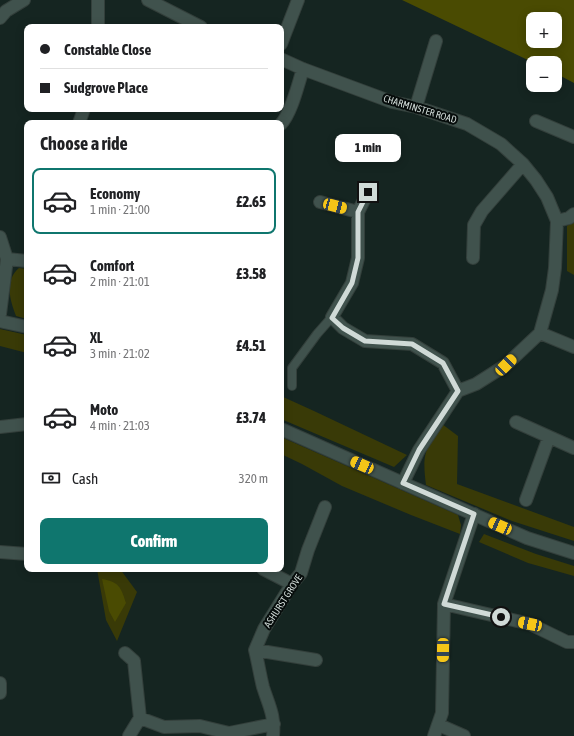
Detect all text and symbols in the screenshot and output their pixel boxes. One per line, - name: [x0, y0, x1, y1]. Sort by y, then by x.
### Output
- map controls: [526, 12, 562, 92]
- button: +: [526, 12, 562, 48]
- text: Constable Close: [64, 41, 151, 58]
- button: −: [526, 56, 562, 92]
- text: Sudgrove Place: [64, 79, 148, 96]
- street label: CHARMINSTER ROAD: [382, 93, 458, 125]
- text: Choose a ride: [40, 133, 128, 154]
- callout: 1 min: [335, 134, 401, 162]
- text: 1 min: [355, 140, 381, 155]
- icon: car: [42, 183, 78, 219]
- route end: [359, 183, 377, 201]
- text: Economy: [90, 185, 140, 202]
- text: £2.65: [236, 193, 266, 210]
- car: [322, 197, 348, 215]
- text: 1 min · 21:00: [90, 202, 150, 217]
- icon: car: [42, 255, 78, 291]
- text: Comfort: [90, 257, 134, 274]
- text: £3.58: [236, 265, 266, 282]
- text: 2 min · 21:01: [90, 274, 150, 289]
- icon: car: [42, 327, 78, 363]
- text: XL: [90, 329, 103, 346]
- text: £4.51: [236, 337, 266, 354]
- text: 3 min · 21:02: [90, 346, 150, 361]
- car: [493, 352, 519, 378]
- icon: car: [42, 399, 78, 435]
- text: Moto: [90, 401, 118, 418]
- text: £3.74: [236, 409, 266, 426]
- text: 4 min · 21:03: [90, 418, 150, 433]
- car: [349, 455, 375, 475]
- icon: cash: [40, 467, 62, 489]
- text: Cash: [72, 470, 98, 487]
- text: 320 m: [239, 471, 268, 486]
- car: [487, 516, 513, 536]
- button: Confirm: [40, 518, 268, 564]
- street label: ASHURST GROVE: [262, 572, 305, 630]
- route start: [492, 608, 510, 626]
- car: [517, 616, 543, 632]
- car: [437, 638, 449, 662]

